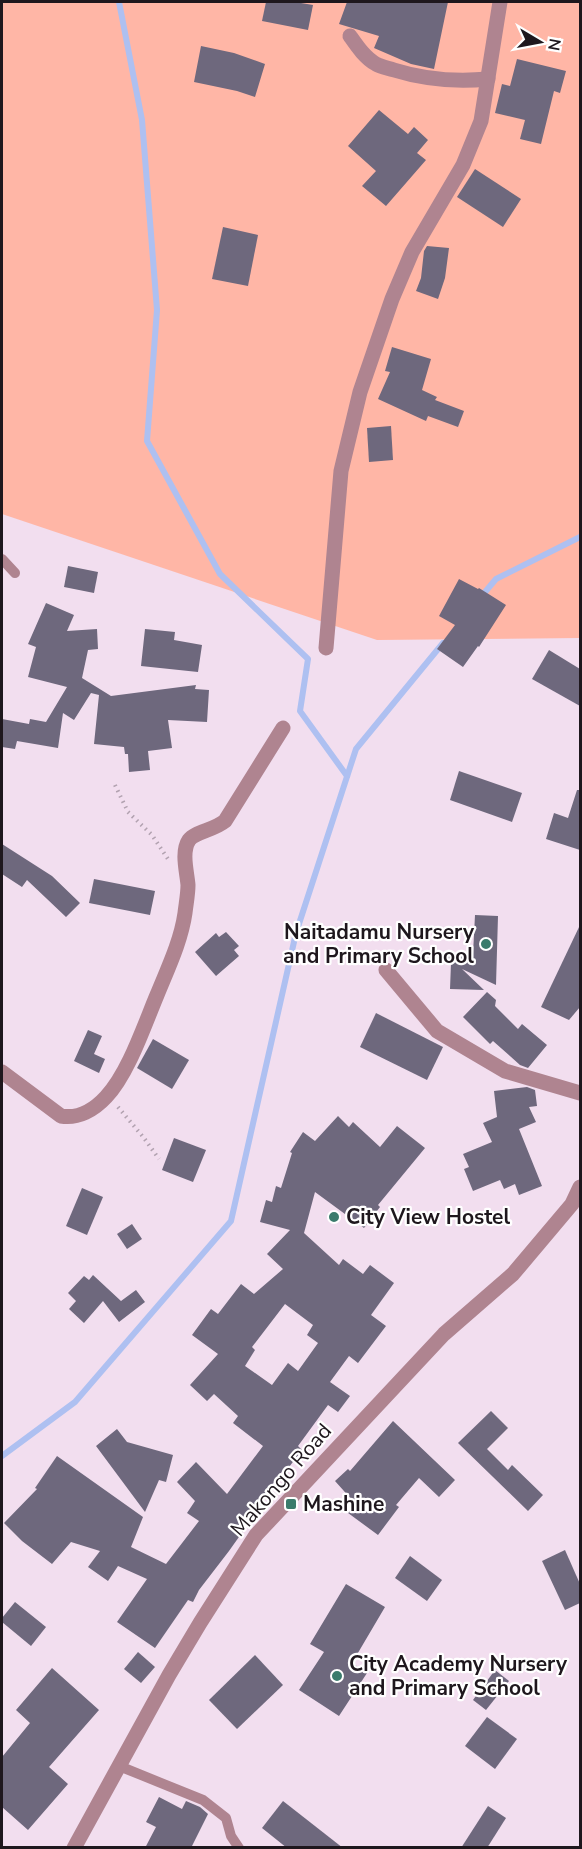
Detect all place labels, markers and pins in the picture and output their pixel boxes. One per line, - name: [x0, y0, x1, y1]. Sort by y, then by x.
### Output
- place label: Naitadamu Nursery and Primary School: [283, 918, 475, 970]
- marker: Naitadamu Nursery and Primary School: [479, 937, 493, 951]
- place label: City View Hostel: [346, 1203, 510, 1231]
- marker: City View Hostel: [327, 1210, 341, 1224]
- place label: Mashine: [303, 1490, 384, 1518]
- marker: Mashine: [284, 1497, 298, 1511]
- place label: City Academy Nursery and Primary School: [349, 1650, 568, 1702]
- marker: City Academy Nursery and Primary School: [330, 1669, 344, 1683]

